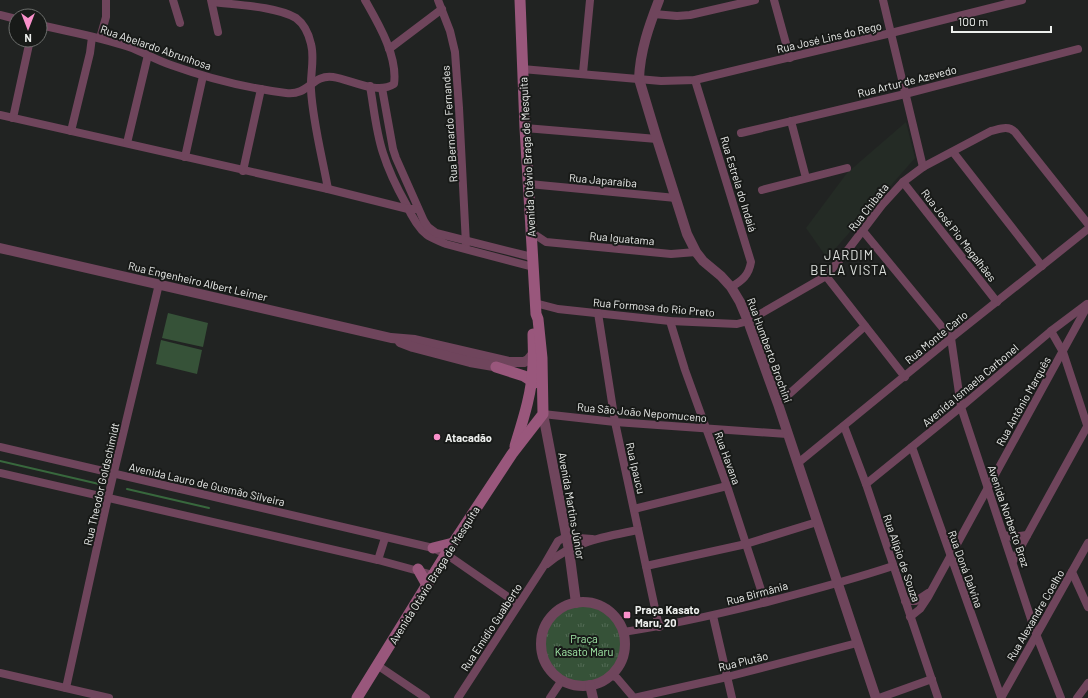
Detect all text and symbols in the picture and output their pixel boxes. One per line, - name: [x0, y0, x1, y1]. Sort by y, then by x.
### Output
- north arrow: [8, 8, 48, 48]
- scale bar: [952, 8, 1051, 34]
- text: 100 m: [958, 14, 988, 28]
- street label: Rua José Lins do Rego: [775, 19, 883, 55]
- street label: Rua Abelardo Abrunhosa: [99, 22, 213, 72]
- text: N: [24, 32, 32, 45]
- street label: Rua Artur de Azevedo: [856, 62, 958, 100]
- street label: Rua Bernardo Fernandes: [438, 65, 460, 183]
- street label: Avenida Otávio Braga de Mesquita: [516, 77, 538, 237]
- street label: Rua Estrela do Indaiá: [718, 135, 760, 233]
- street label: Rua Japaraiba: [568, 171, 638, 189]
- street label: Rua Chibata: [845, 181, 891, 233]
- street label: Rua José Pio Magalhães: [919, 186, 999, 284]
- street label: Rua Iguatama: [589, 229, 655, 247]
- district label: JARDIM BELA VISTA: [810, 247, 888, 278]
- street label: Rua Engenheiro Albert Leimer: [127, 259, 269, 303]
- street label: Rua Formosa do Rio Preto: [592, 295, 716, 319]
- street label: Rua Humberto Brochini: [745, 296, 795, 404]
- street label: Rua Monte Carlo: [902, 308, 970, 366]
- street label: Avenida Ismaela Carbonel: [919, 341, 1021, 429]
- street label: Rua Antônio Marquês: [993, 354, 1053, 448]
- street label: Rua São João Nepomuceno: [577, 400, 707, 424]
- street label: Rua Theodor Goldschimidt: [81, 421, 121, 547]
- street label: Rua Havana: [712, 430, 744, 486]
- place label: Atacadão: [445, 431, 492, 444]
- marker: Atacadão: [432, 432, 442, 442]
- street label: Rua Ipaucu: [624, 441, 648, 495]
- street label: Avenida Martins Júnior: [556, 451, 588, 561]
- street label: Avenida Lauro de Gusmão Silveira: [128, 460, 286, 508]
- street label: Avenida Norberto Braz: [985, 463, 1033, 569]
- street label: Avenida Otávio Braga de Mesquita: [386, 504, 482, 646]
- street label: Rua Alípio de Souza: [881, 512, 923, 604]
- street label: Rua Doná Dalvina: [946, 529, 986, 609]
- street label: Rua Alexandre Coelho: [1004, 567, 1066, 663]
- street label: Rua Birmânia: [725, 579, 789, 607]
- street label: Rua Emídio Gualberto: [458, 581, 524, 673]
- place label: Praça Kasato Maru, 20: [635, 603, 700, 629]
- marker: Praça Kasato Maru, 20: [622, 610, 632, 620]
- park label: Praça Kasato Maru: [555, 632, 613, 658]
- street label: Rua Plutão: [717, 649, 769, 673]

